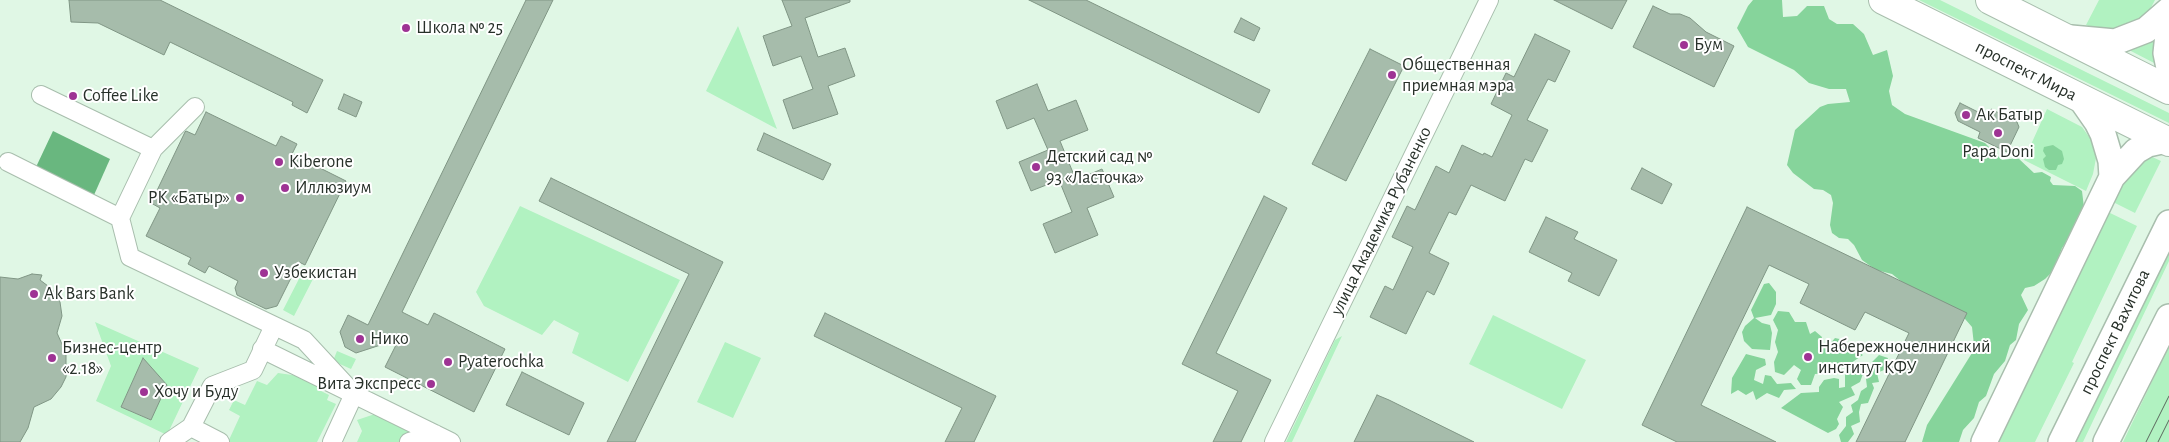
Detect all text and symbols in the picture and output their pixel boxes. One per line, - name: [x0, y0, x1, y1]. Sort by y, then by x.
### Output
- place label: Школа № 25: [416, 17, 503, 39]
- marker: Школа № 25: [400, 22, 412, 34]
- place label: Бум: [1694, 34, 1723, 56]
- street label: проспект Мира: [1972, 36, 2080, 106]
- marker: Бум: [1678, 39, 1690, 51]
- place label: Общественная приемная мэра: [1402, 54, 1514, 96]
- marker: Общественная приемная мэра: [1386, 69, 1398, 81]
- place label: Coffee Like: [83, 85, 159, 107]
- marker: Coffee Like: [67, 90, 79, 102]
- place label: Ак Батыр: [1976, 104, 2043, 126]
- marker: Ак Батыр: [1960, 109, 1972, 121]
- street label: улица Академика Рубаненко: [1326, 123, 1436, 319]
- marker: Papa Doni: [1992, 127, 2004, 139]
- place label: Papa Doni: [1962, 141, 2034, 163]
- place label: Детский сад № 93 «Ласточка»: [1046, 146, 1153, 188]
- place label: Kiberone: [289, 151, 353, 173]
- marker: Kiberone: [273, 156, 285, 168]
- marker: Детский сад № 93 «Ласточка»: [1030, 161, 1042, 173]
- place label: Иллюзиум: [295, 177, 372, 199]
- marker: Иллюзиум: [279, 182, 291, 194]
- place label: РК «Батыр»: [148, 187, 230, 209]
- marker: РК «Батыр»: [234, 192, 246, 204]
- place label: Узбекистан: [274, 262, 357, 284]
- street label: проспект Вахитова: [2075, 266, 2155, 398]
- marker: Узбекистан: [258, 267, 270, 279]
- place label: Ak Bars Bank: [44, 283, 134, 305]
- marker: Ak Bars Bank: [28, 288, 40, 300]
- place label: Нико: [370, 328, 409, 350]
- marker: Нико: [354, 333, 366, 345]
- place label: Набережночелнинский институт КФУ: [1818, 336, 1991, 378]
- place label: Бизнес-центр «2.18»: [62, 337, 162, 379]
- place label: Pyaterochka: [458, 351, 544, 373]
- marker: Набережночелнинский институт КФУ: [1802, 351, 1814, 363]
- marker: Бизнес-центр «2.18»: [46, 352, 58, 364]
- marker: Pyaterochka: [442, 356, 454, 368]
- place label: Вита Экспресс: [317, 373, 421, 395]
- marker: Вита Экспресс: [425, 378, 437, 390]
- place label: Хочу и Буду: [154, 381, 238, 403]
- marker: Хочу и Буду: [138, 386, 150, 398]

